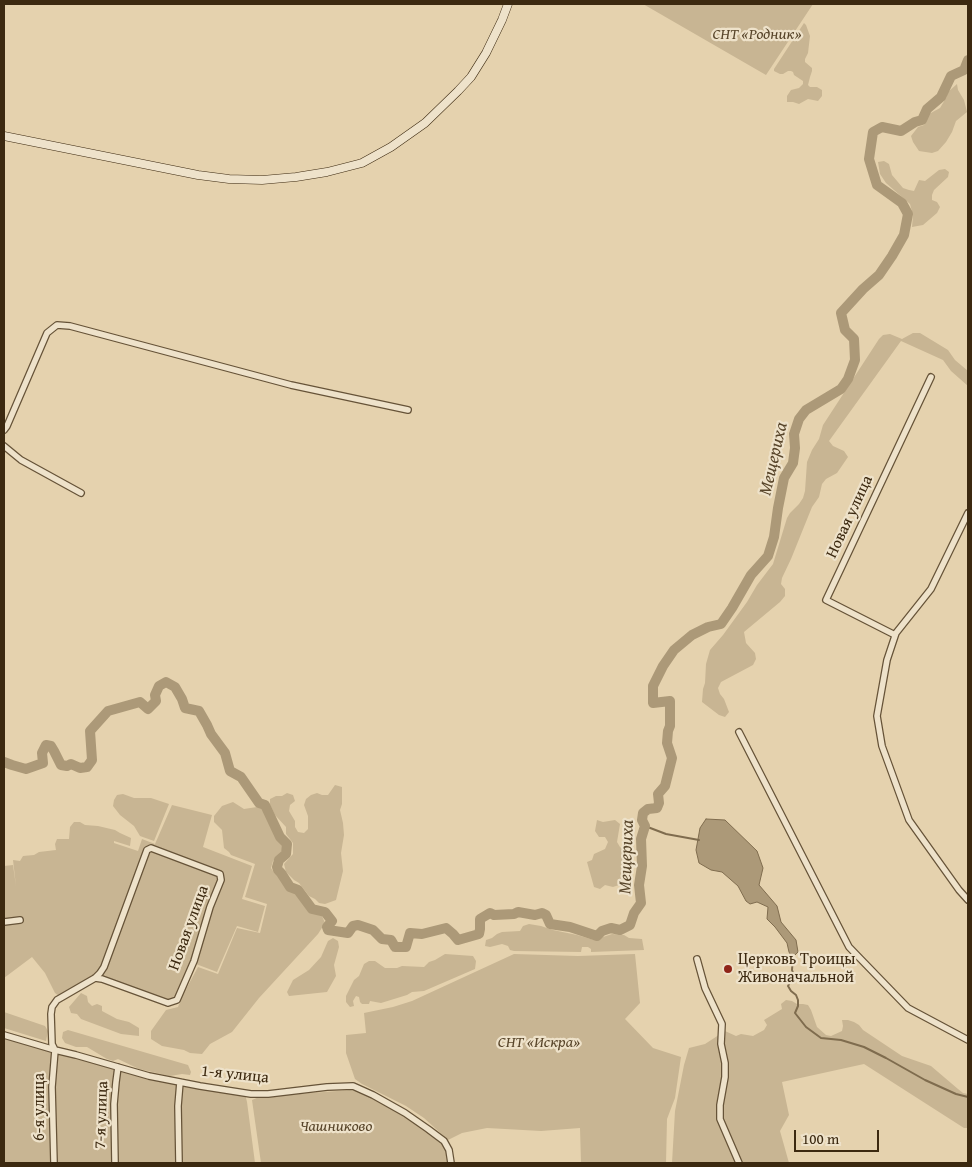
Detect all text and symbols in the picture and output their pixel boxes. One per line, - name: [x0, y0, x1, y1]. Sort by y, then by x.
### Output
- park label: СНТ «Родник»: [712, 25, 802, 45]
- water label: Мещериха: [755, 420, 793, 498]
- street label: Новая улица: [822, 473, 878, 561]
- water label: Мещериха: [615, 819, 639, 895]
- street label: Новая улица: [165, 883, 213, 973]
- place label: Церковь Троицы Живоначальной: [738, 950, 855, 988]
- marker: Церковь Троицы Живоначальной: [722, 963, 734, 975]
- park label: СНТ «Искра»: [498, 1033, 580, 1053]
- street label: 1-я улица: [200, 1062, 270, 1088]
- street label: 6-я улица: [30, 1073, 50, 1141]
- street label: 7-я улица: [91, 1081, 113, 1149]
- park label: Чашниково: [300, 1117, 372, 1137]
- scale bar: [797, 1120, 882, 1152]
- text: 100 m: [802, 1128, 839, 1149]

